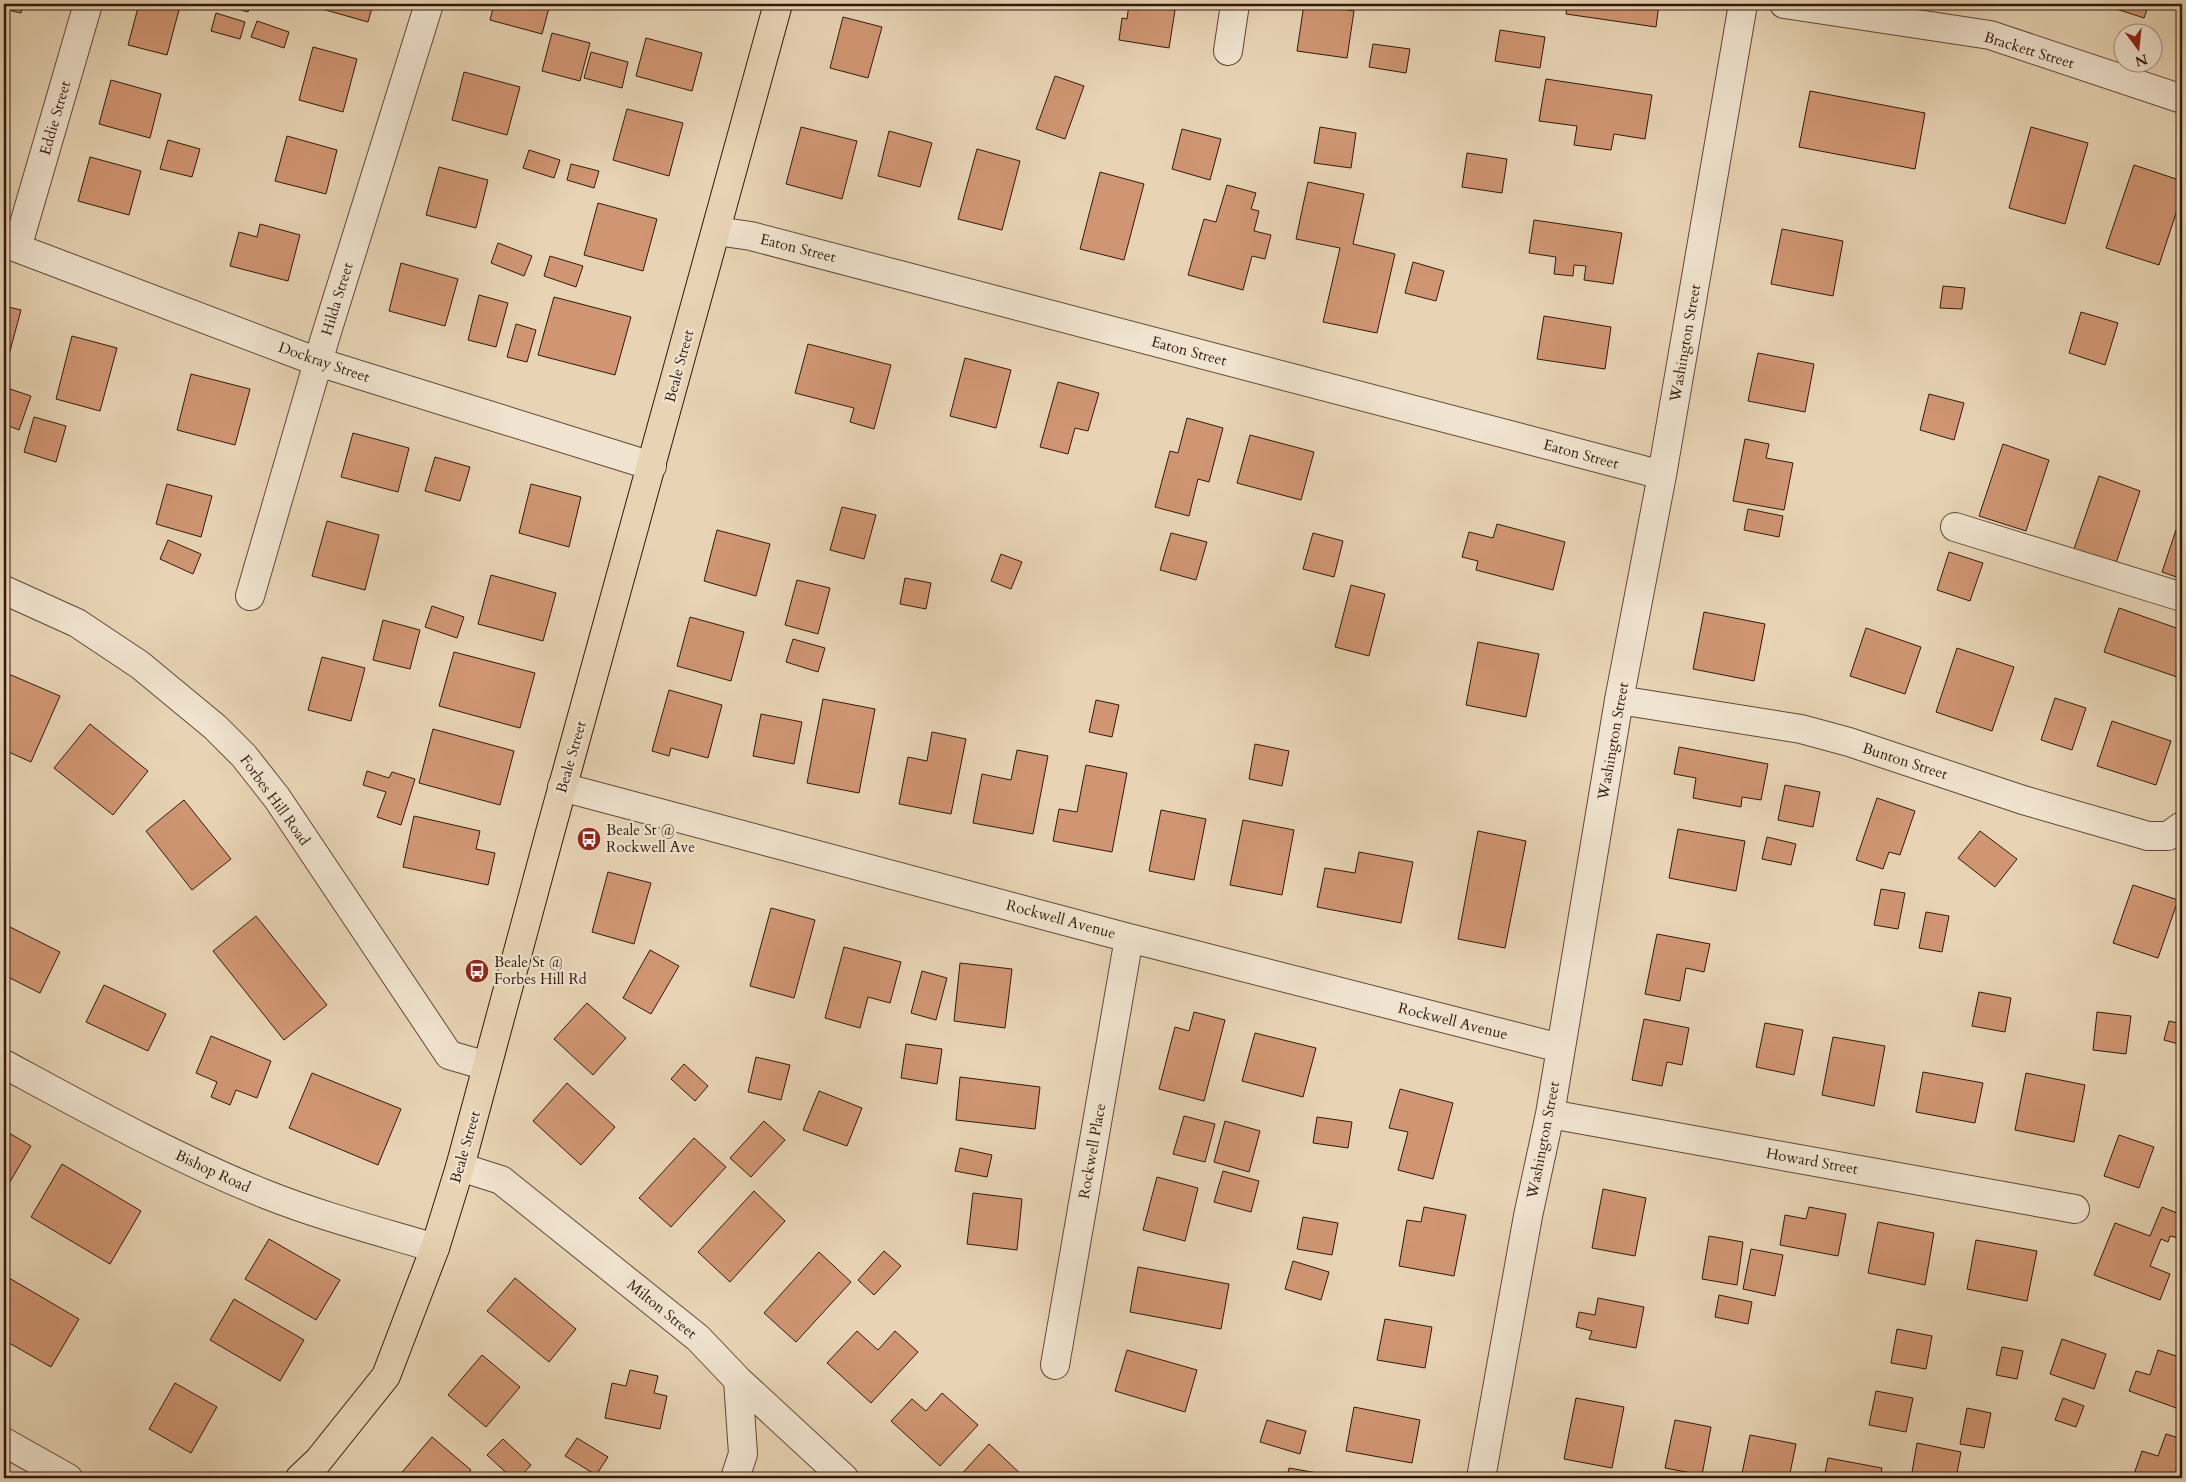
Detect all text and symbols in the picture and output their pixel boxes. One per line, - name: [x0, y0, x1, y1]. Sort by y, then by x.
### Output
- north arrow: [2114, 22, 2164, 72]
- street label: Brackett Street: [1981, 27, 2077, 73]
- text: N: [2133, 49, 2150, 71]
- street label: Eddie Street: [35, 78, 75, 157]
- street label: Eaton Street: [758, 229, 838, 267]
- street label: Hilda Street: [316, 260, 358, 338]
- street label: Washington Street: [1665, 282, 1705, 404]
- street label: Beale Street: [660, 327, 698, 404]
- street label: Eaton Street: [1149, 331, 1229, 371]
- street label: Dockray Street: [276, 337, 372, 387]
- street label: Eaton Street: [1541, 434, 1621, 474]
- street label: Washington Street: [1593, 680, 1633, 802]
- street label: Beale Street: [551, 718, 591, 795]
- street label: Bunton Street: [1860, 738, 1950, 784]
- street label: Forbes Hill Road: [235, 751, 315, 849]
- place label: Beale St @ Rockwell Ave: [606, 820, 695, 857]
- bus stop icon: Beale St @ Rockwell Ave: [576, 826, 602, 852]
- street label: Rockwell Avenue: [1004, 895, 1118, 943]
- place label: Beale St @ Forbes Hill Rd: [494, 952, 587, 989]
- bus stop icon: Beale St @ Forbes Hill Rd: [464, 958, 490, 984]
- street label: Rockwell Avenue: [1396, 998, 1510, 1044]
- street label: Washington Street: [1522, 1079, 1564, 1201]
- street label: Rockwell Place: [1074, 1101, 1110, 1200]
- street label: Beale Street: [445, 1108, 485, 1185]
- street label: Howard Street: [1765, 1143, 1860, 1179]
- street label: Bishop Road: [172, 1145, 254, 1197]
- street label: Milton Street: [623, 1275, 701, 1343]

